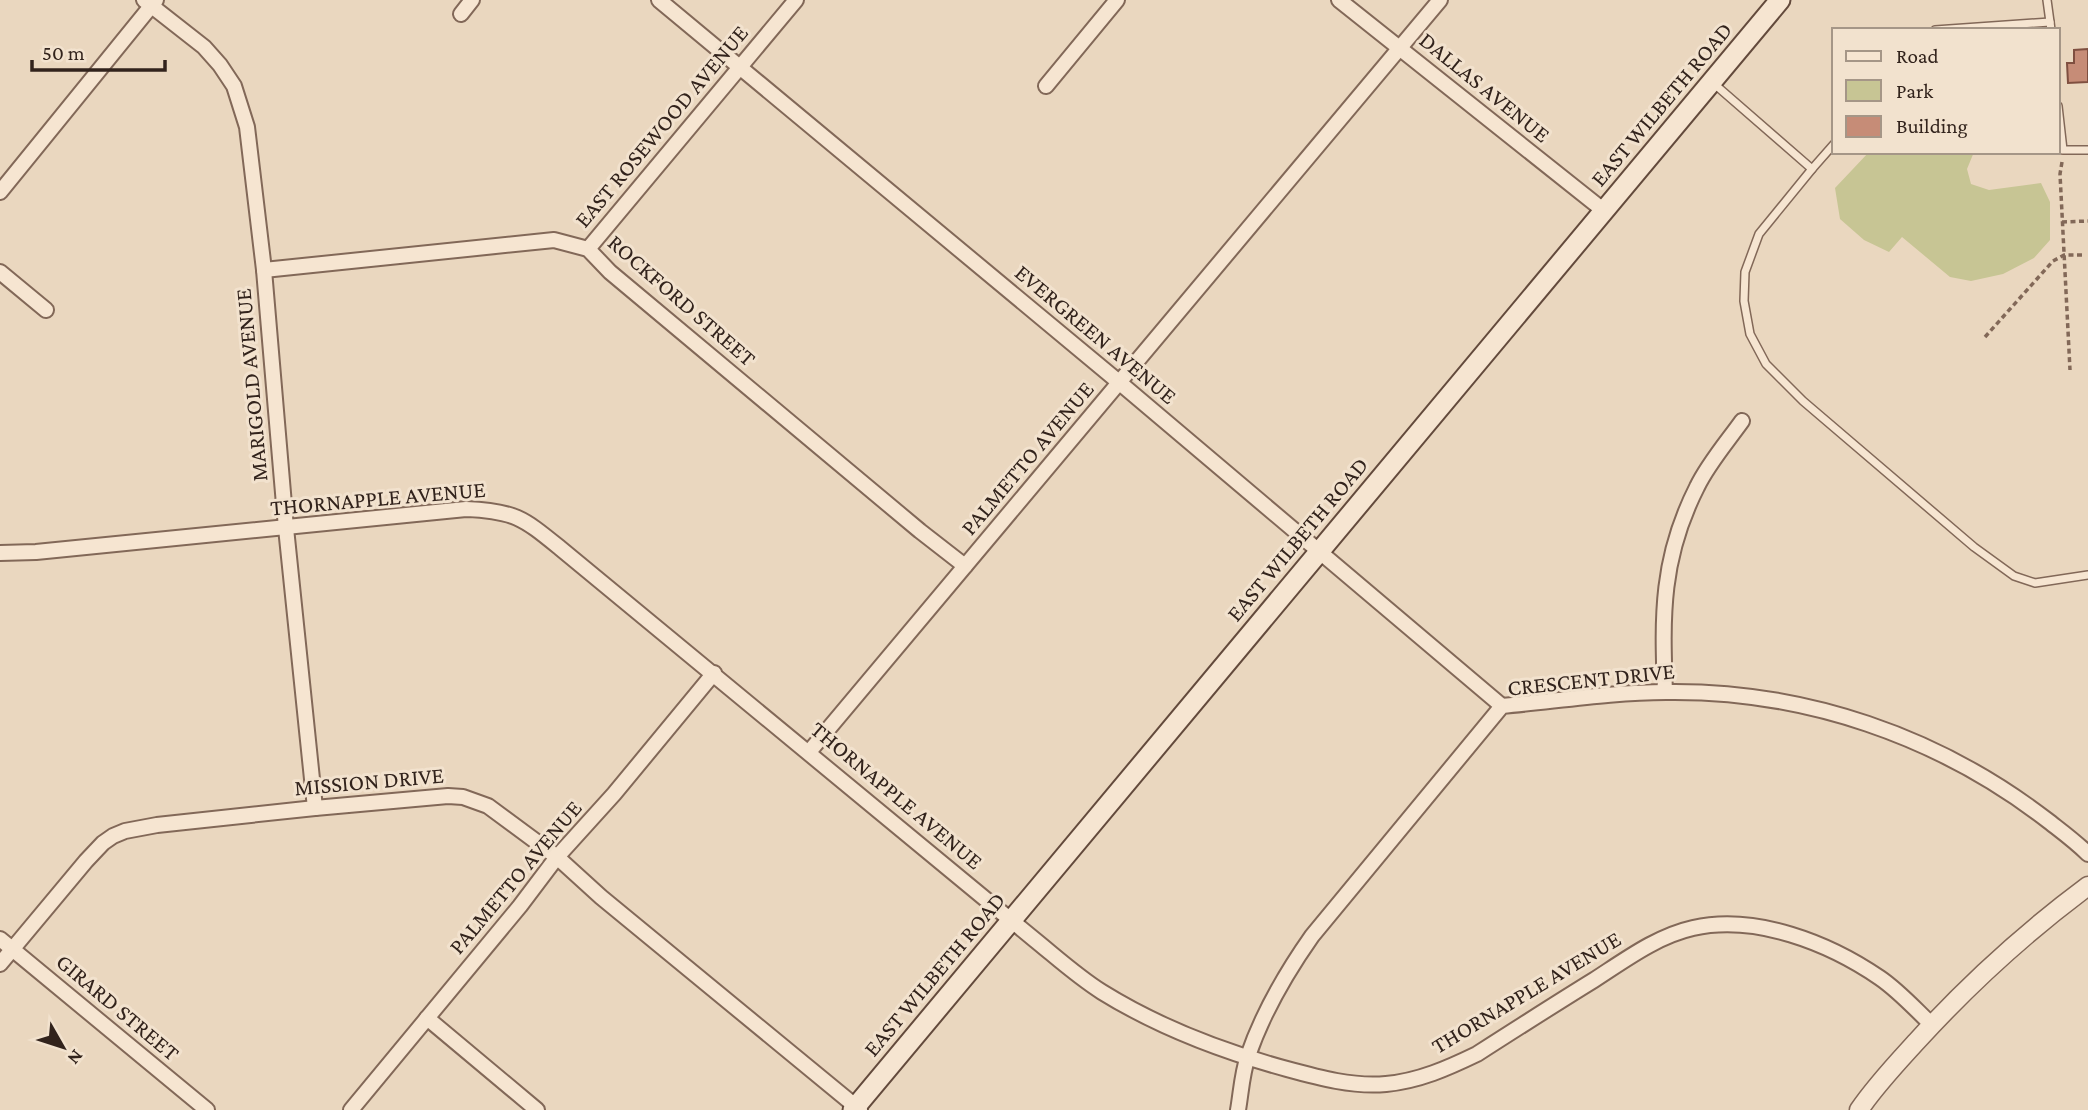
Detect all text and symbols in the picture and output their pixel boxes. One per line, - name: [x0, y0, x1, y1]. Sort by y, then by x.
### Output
- street label: EAST WILBETH ROAD: [1585, 17, 1737, 191]
- street label: EAST ROSEWOOD AVENUE: [569, 20, 753, 232]
- street label: DALLAS AVENUE: [1415, 27, 1555, 147]
- scale bar: [32, 28, 164, 72]
- legend: [1832, 28, 2060, 154]
- text: 50 m: [42, 41, 85, 65]
- text: Road: [1896, 44, 1939, 68]
- text: Park: [1896, 79, 1933, 103]
- text: Building: [1896, 114, 1968, 138]
- street label: ROCKFORD STREET: [603, 229, 761, 372]
- street label: EVERGREEN AVENUE: [1010, 259, 1182, 409]
- street label: MARIGOLD AVENUE: [230, 287, 272, 483]
- street label: PALMETTO AVENUE: [955, 376, 1099, 540]
- street label: EAST WILBETH ROAD: [1221, 452, 1373, 626]
- street label: THORNAPPLE AVENUE: [269, 476, 487, 520]
- street label: CRESCENT DRIVE: [1506, 657, 1676, 701]
- street label: THORNAPPLE AVENUE: [806, 716, 988, 874]
- street label: MISSION DRIVE: [293, 762, 445, 800]
- street label: PALMETTO AVENUE: [443, 795, 587, 959]
- street label: EAST WILBETH ROAD: [858, 887, 1010, 1061]
- street label: THORNAPPLE AVENUE: [1427, 925, 1625, 1059]
- street label: GIRARD STREET: [51, 948, 185, 1066]
- north arrow: [28, 1012, 98, 1082]
- text: N: [64, 1046, 88, 1069]

